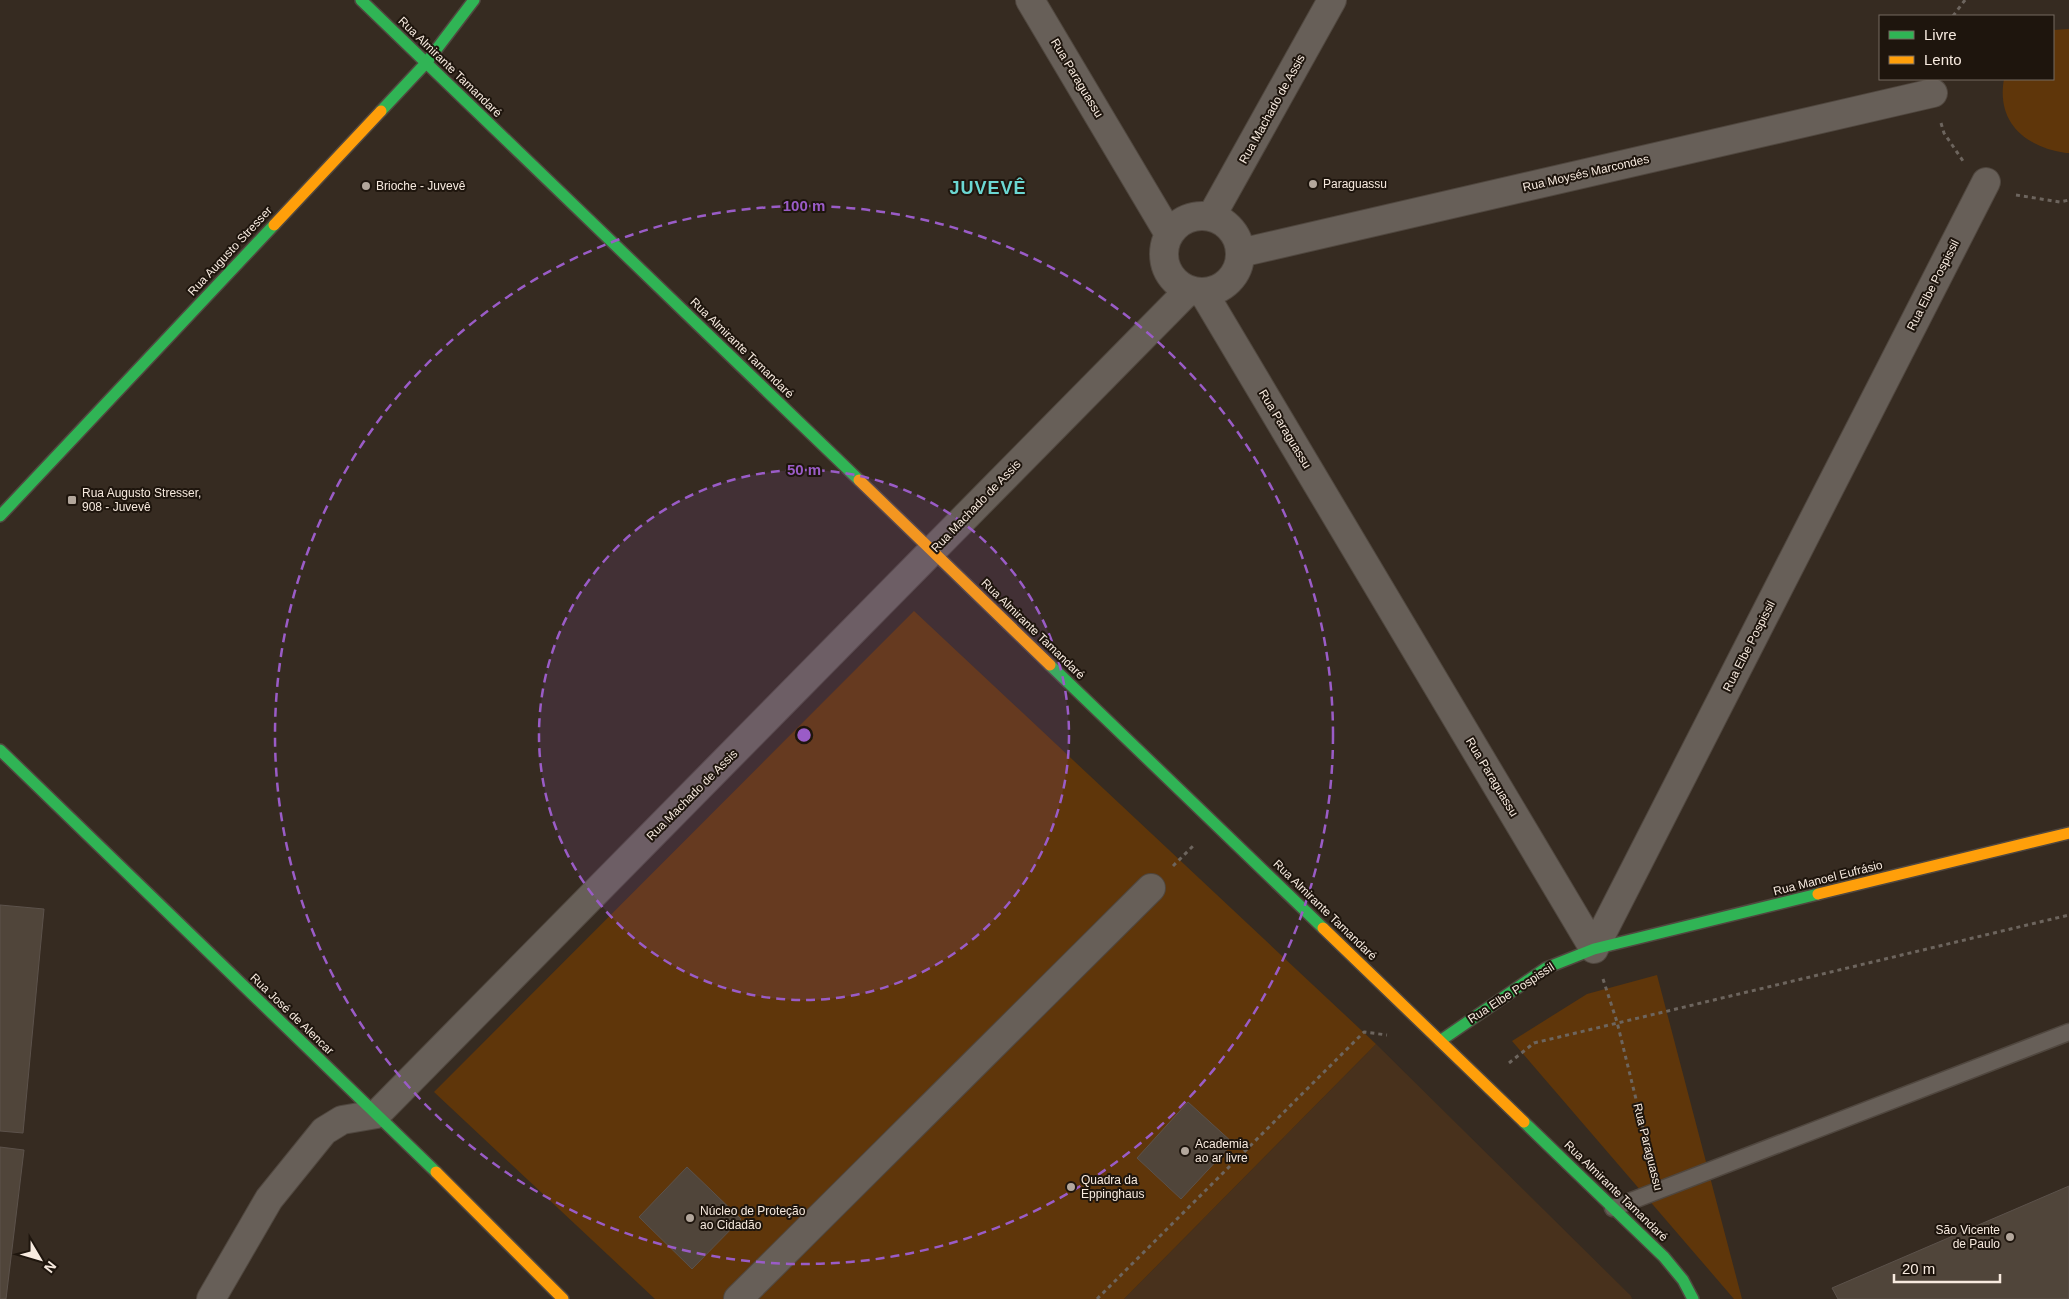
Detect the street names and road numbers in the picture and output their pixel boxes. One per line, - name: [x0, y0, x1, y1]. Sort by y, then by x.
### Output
- street label: Rua Almirante Tamandaré: [395, 14, 505, 120]
- street label: Rua Paraguassu: [1048, 36, 1106, 120]
- street label: Rua Machado de Assis: [1236, 52, 1308, 166]
- street label: Rua Moysés Marcondes: [1521, 152, 1651, 194]
- street label: Rua Augusto Stresser: [185, 204, 275, 298]
- street label: Rua Elbe Pospissil: [1904, 237, 1962, 333]
- street label: Rua Almirante Tamandaré: [687, 295, 797, 401]
- street label: Rua Paraguassu: [1256, 387, 1314, 471]
- street label: Rua Machado de Assis: [928, 457, 1024, 555]
- street label: Rua Almirante Tamandaré: [978, 576, 1088, 682]
- street label: Rua Elbe Pospissil: [1720, 598, 1778, 694]
- street label: Rua Paraguassu: [1463, 735, 1521, 819]
- street label: Rua Machado de Assis: [644, 747, 740, 843]
- street label: Rua Almirante Tamandaré: [1270, 857, 1380, 963]
- street label: Rua Manoel Eufrásio: [1772, 858, 1884, 898]
- street label: Rua Elbe Pospissil: [1465, 960, 1557, 1026]
- street label: Rua José de Alencar: [247, 970, 337, 1058]
- street label: Rua Paraguassu: [1630, 1102, 1666, 1192]
- street label: Rua Almirante Tamandaré: [1561, 1138, 1671, 1244]

